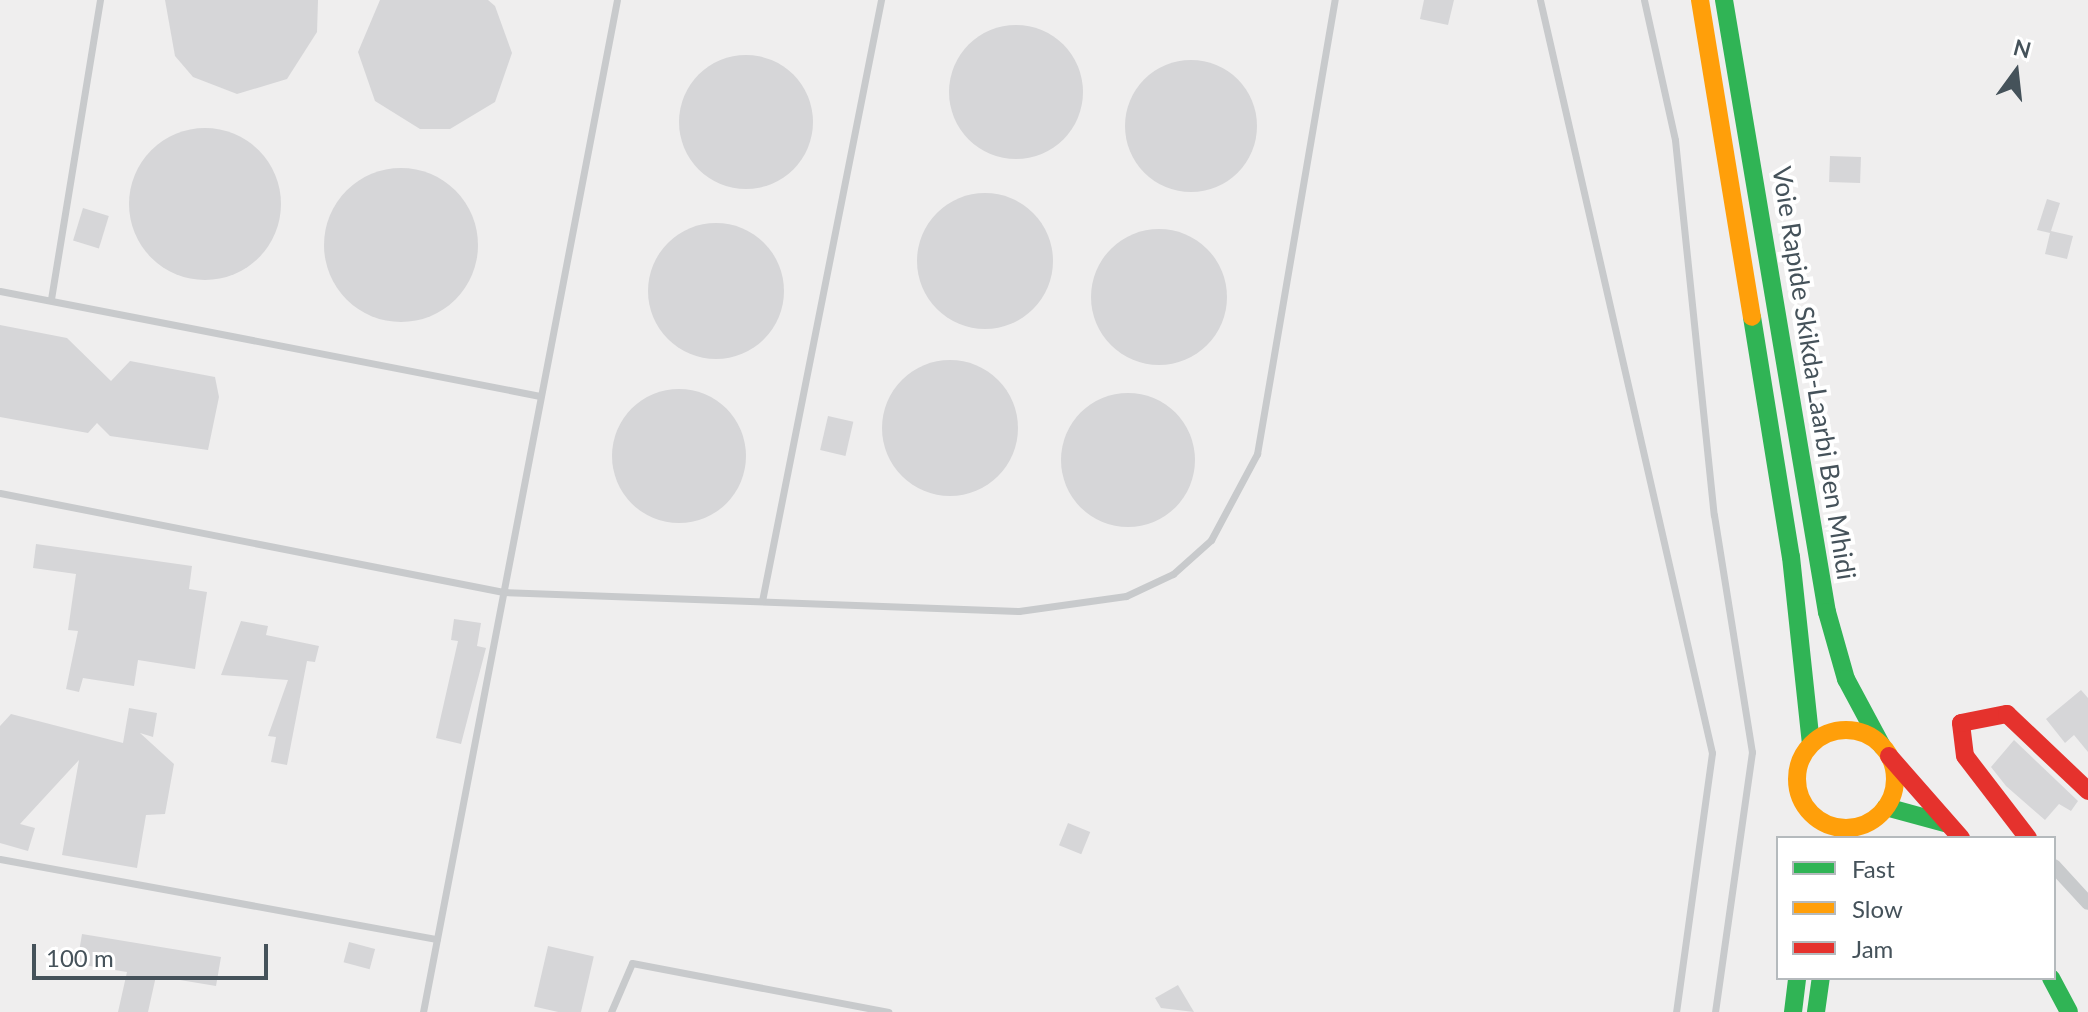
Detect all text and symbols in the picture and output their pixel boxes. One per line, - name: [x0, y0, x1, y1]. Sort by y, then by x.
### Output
- north arrow: [1976, 32, 2056, 112]
- text: N: [2011, 33, 2034, 64]
- street label: Voie Rapide Skikda-Laarbi Ben Mhidi: [1766, 164, 1862, 582]
- legend: [1776, 836, 2056, 980]
- text: Fast: [1852, 854, 1895, 883]
- text: Slow: [1852, 894, 1903, 923]
- scale bar: [36, 928, 272, 978]
- text: Jam: [1852, 934, 1893, 963]
- text: 100 m: [46, 943, 114, 972]

